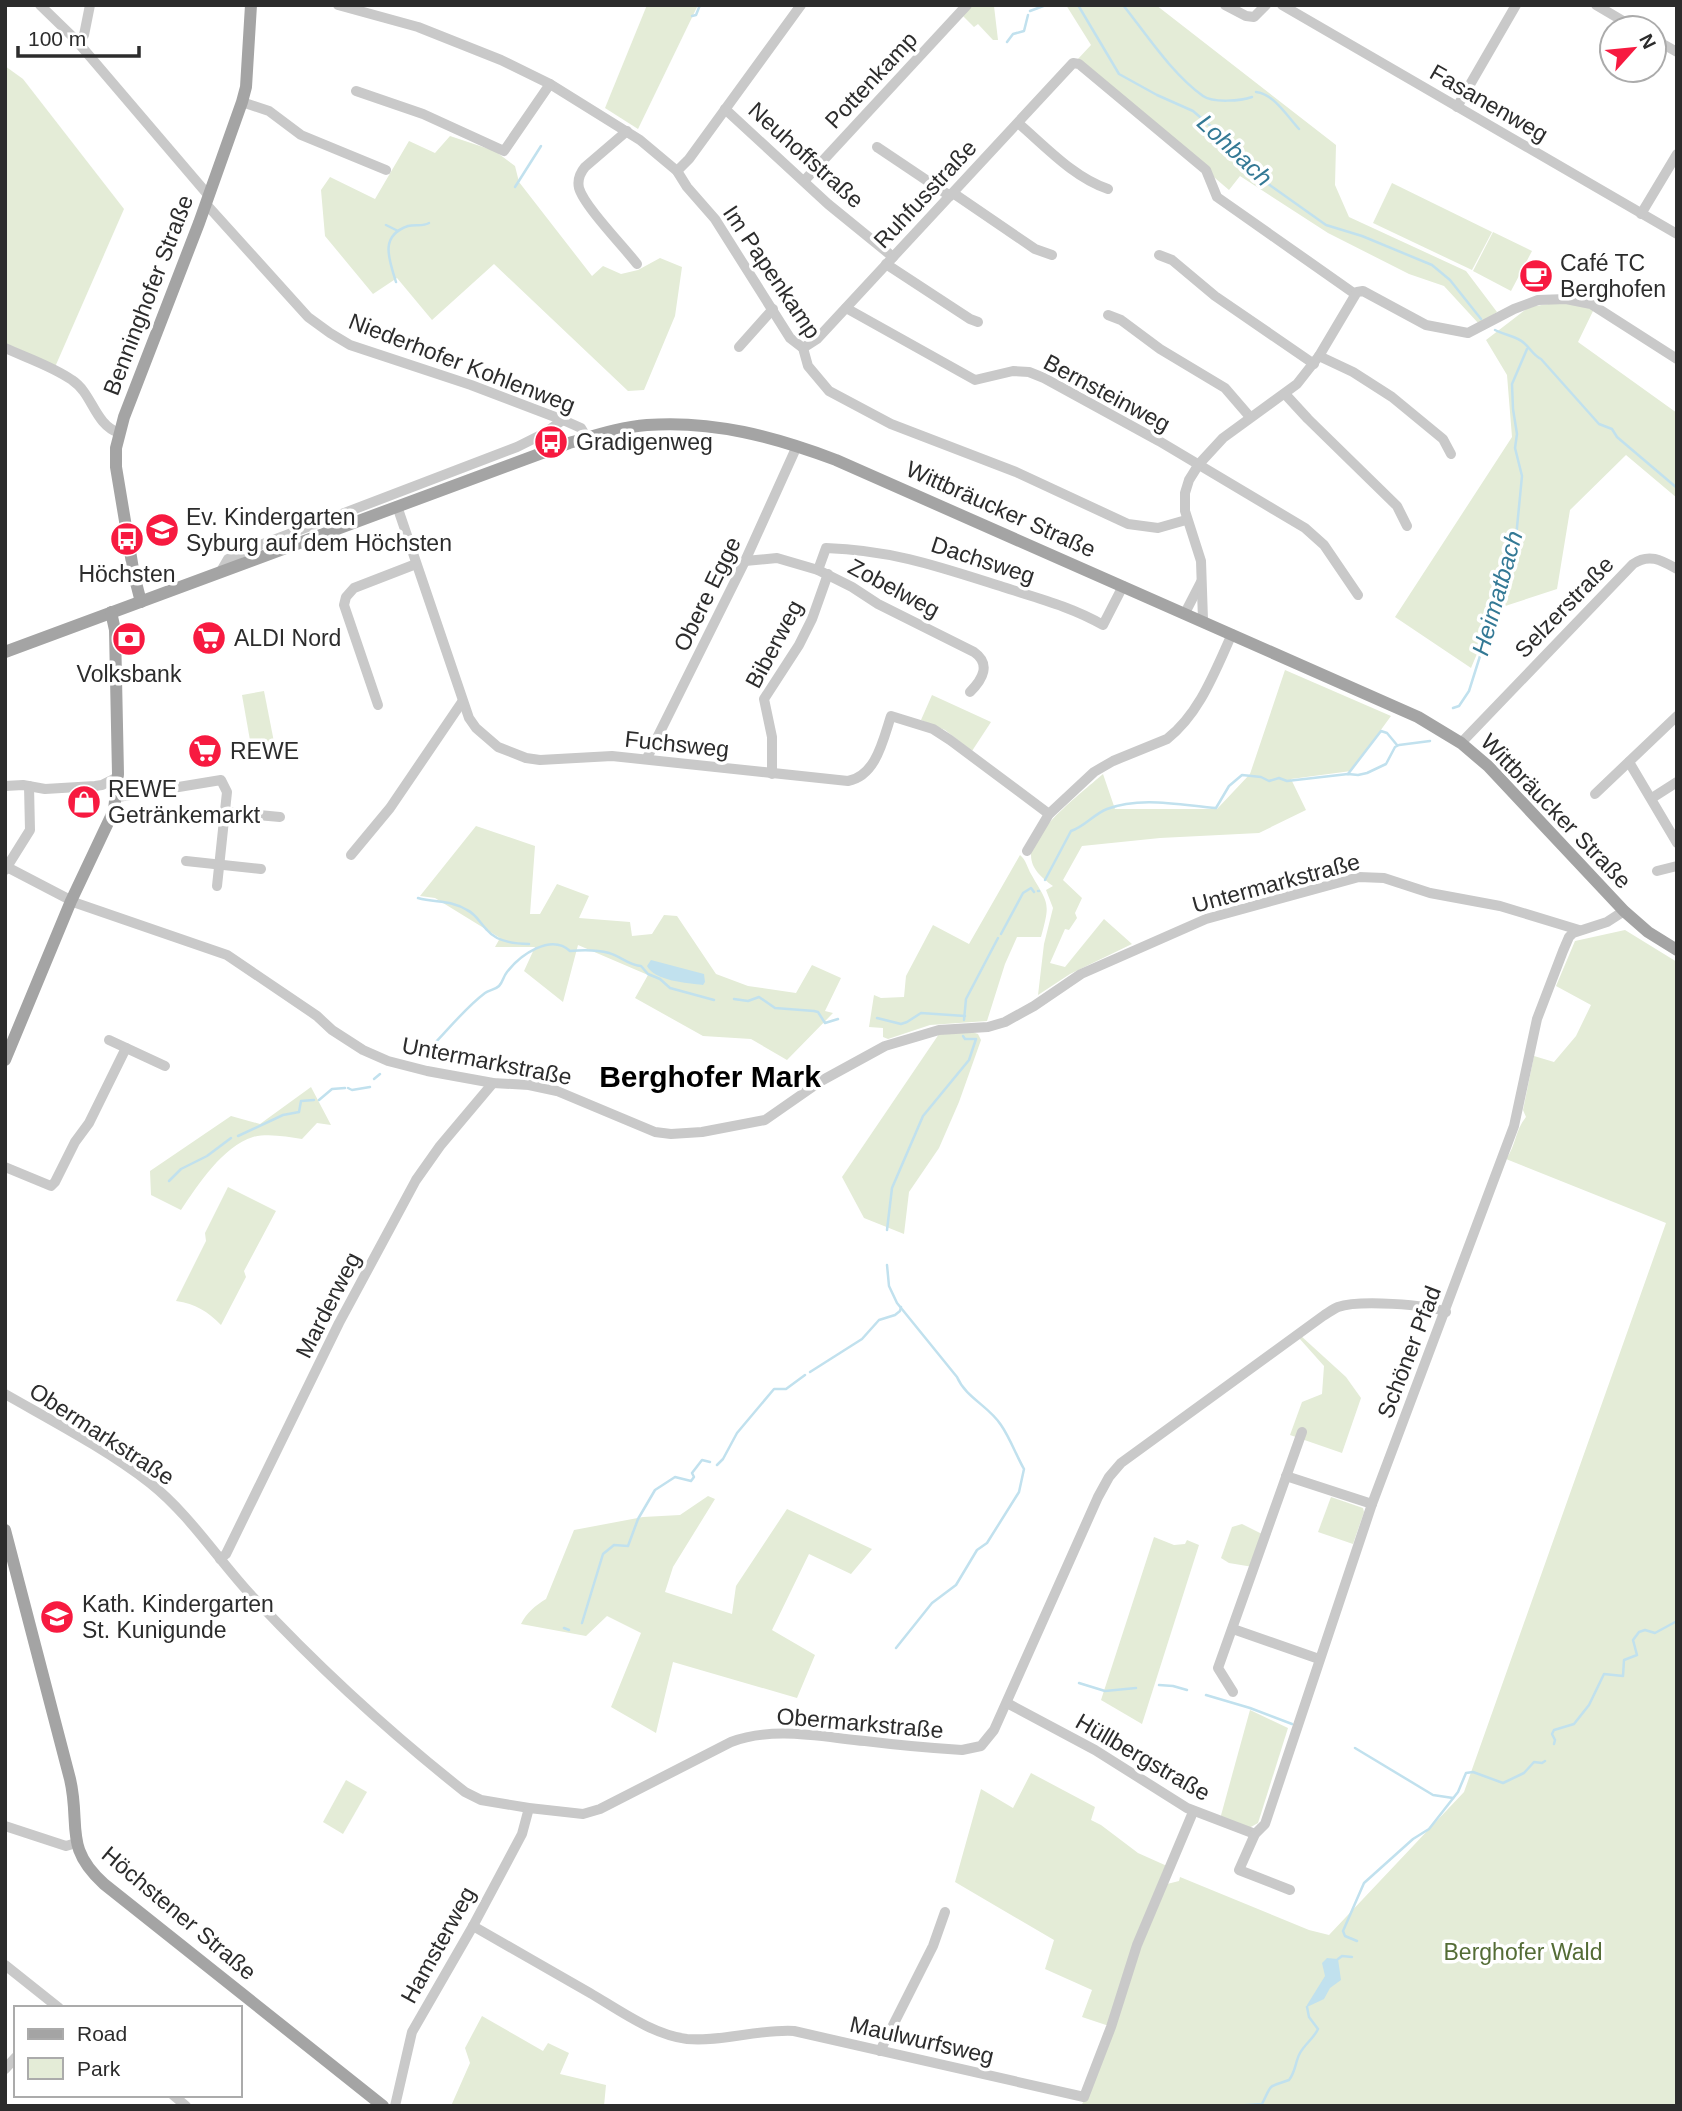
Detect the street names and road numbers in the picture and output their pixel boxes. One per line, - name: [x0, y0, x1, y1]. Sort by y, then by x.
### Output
- street label: Pottenkamp: [820, 26, 922, 134]
- street label: Fasanenweg: [1425, 59, 1553, 147]
- street label: Neuhoffstraße: [743, 97, 869, 213]
- street label: Ruhfusstraße: [868, 135, 982, 253]
- street label: Benninghofer Straße: [98, 191, 198, 399]
- street label: Im Papenkamp: [718, 201, 826, 343]
- street label: Niederhofer Kohlenweg: [345, 308, 579, 418]
- street label: Bernsteinweg: [1039, 349, 1175, 437]
- street label: Wittbräucker Straße: [902, 456, 1100, 562]
- street label: Dachsweg: [928, 531, 1038, 589]
- street label: Obere Egge: [668, 533, 746, 655]
- street label: Selzerstraße: [1509, 551, 1619, 663]
- street label: Zobelweg: [844, 553, 944, 623]
- street label: Biberweg: [740, 596, 808, 692]
- street label: Fuchsweg: [624, 726, 730, 762]
- street label: Wittbräucker Straße: [1476, 728, 1636, 894]
- street label: Untermarkstraße: [1189, 848, 1363, 918]
- street label: Untermarkstraße: [400, 1032, 574, 1090]
- street label: Marderweg: [290, 1248, 366, 1362]
- street label: Schöner Pfad: [1372, 1282, 1446, 1422]
- street label: Obermarkstraße: [25, 1378, 179, 1490]
- street label: Obermarkstraße: [775, 1703, 945, 1743]
- street label: Hüllbergstraße: [1071, 1708, 1215, 1806]
- street label: Höchstener Straße: [97, 1841, 261, 1985]
- street label: Hamsterweg: [395, 1882, 481, 2008]
- street label: Maulwurfsweg: [847, 2011, 997, 2069]

